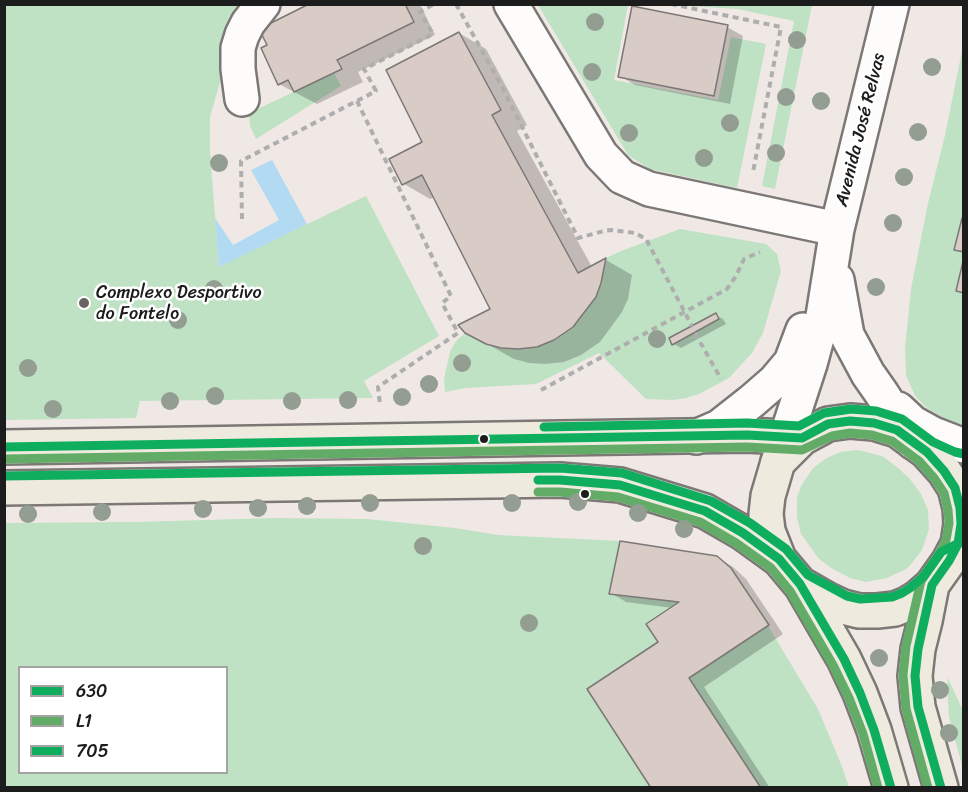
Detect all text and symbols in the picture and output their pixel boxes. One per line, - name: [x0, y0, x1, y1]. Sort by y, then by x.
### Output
- street label: Avenida José Relvas: [832, 51, 890, 209]
- place label: Complexo Desportivo do Fontelo: [96, 282, 262, 324]
- marker: Complexo Desportivo do Fontelo: [77, 296, 91, 310]
- unlabelled marker: [478, 433, 490, 445]
- unlabelled marker: [579, 488, 591, 500]
- legend: [18, 666, 228, 774]
- text: 630: [76, 675, 107, 707]
- text: L1: [76, 705, 92, 737]
- text: 705: [76, 735, 109, 767]

